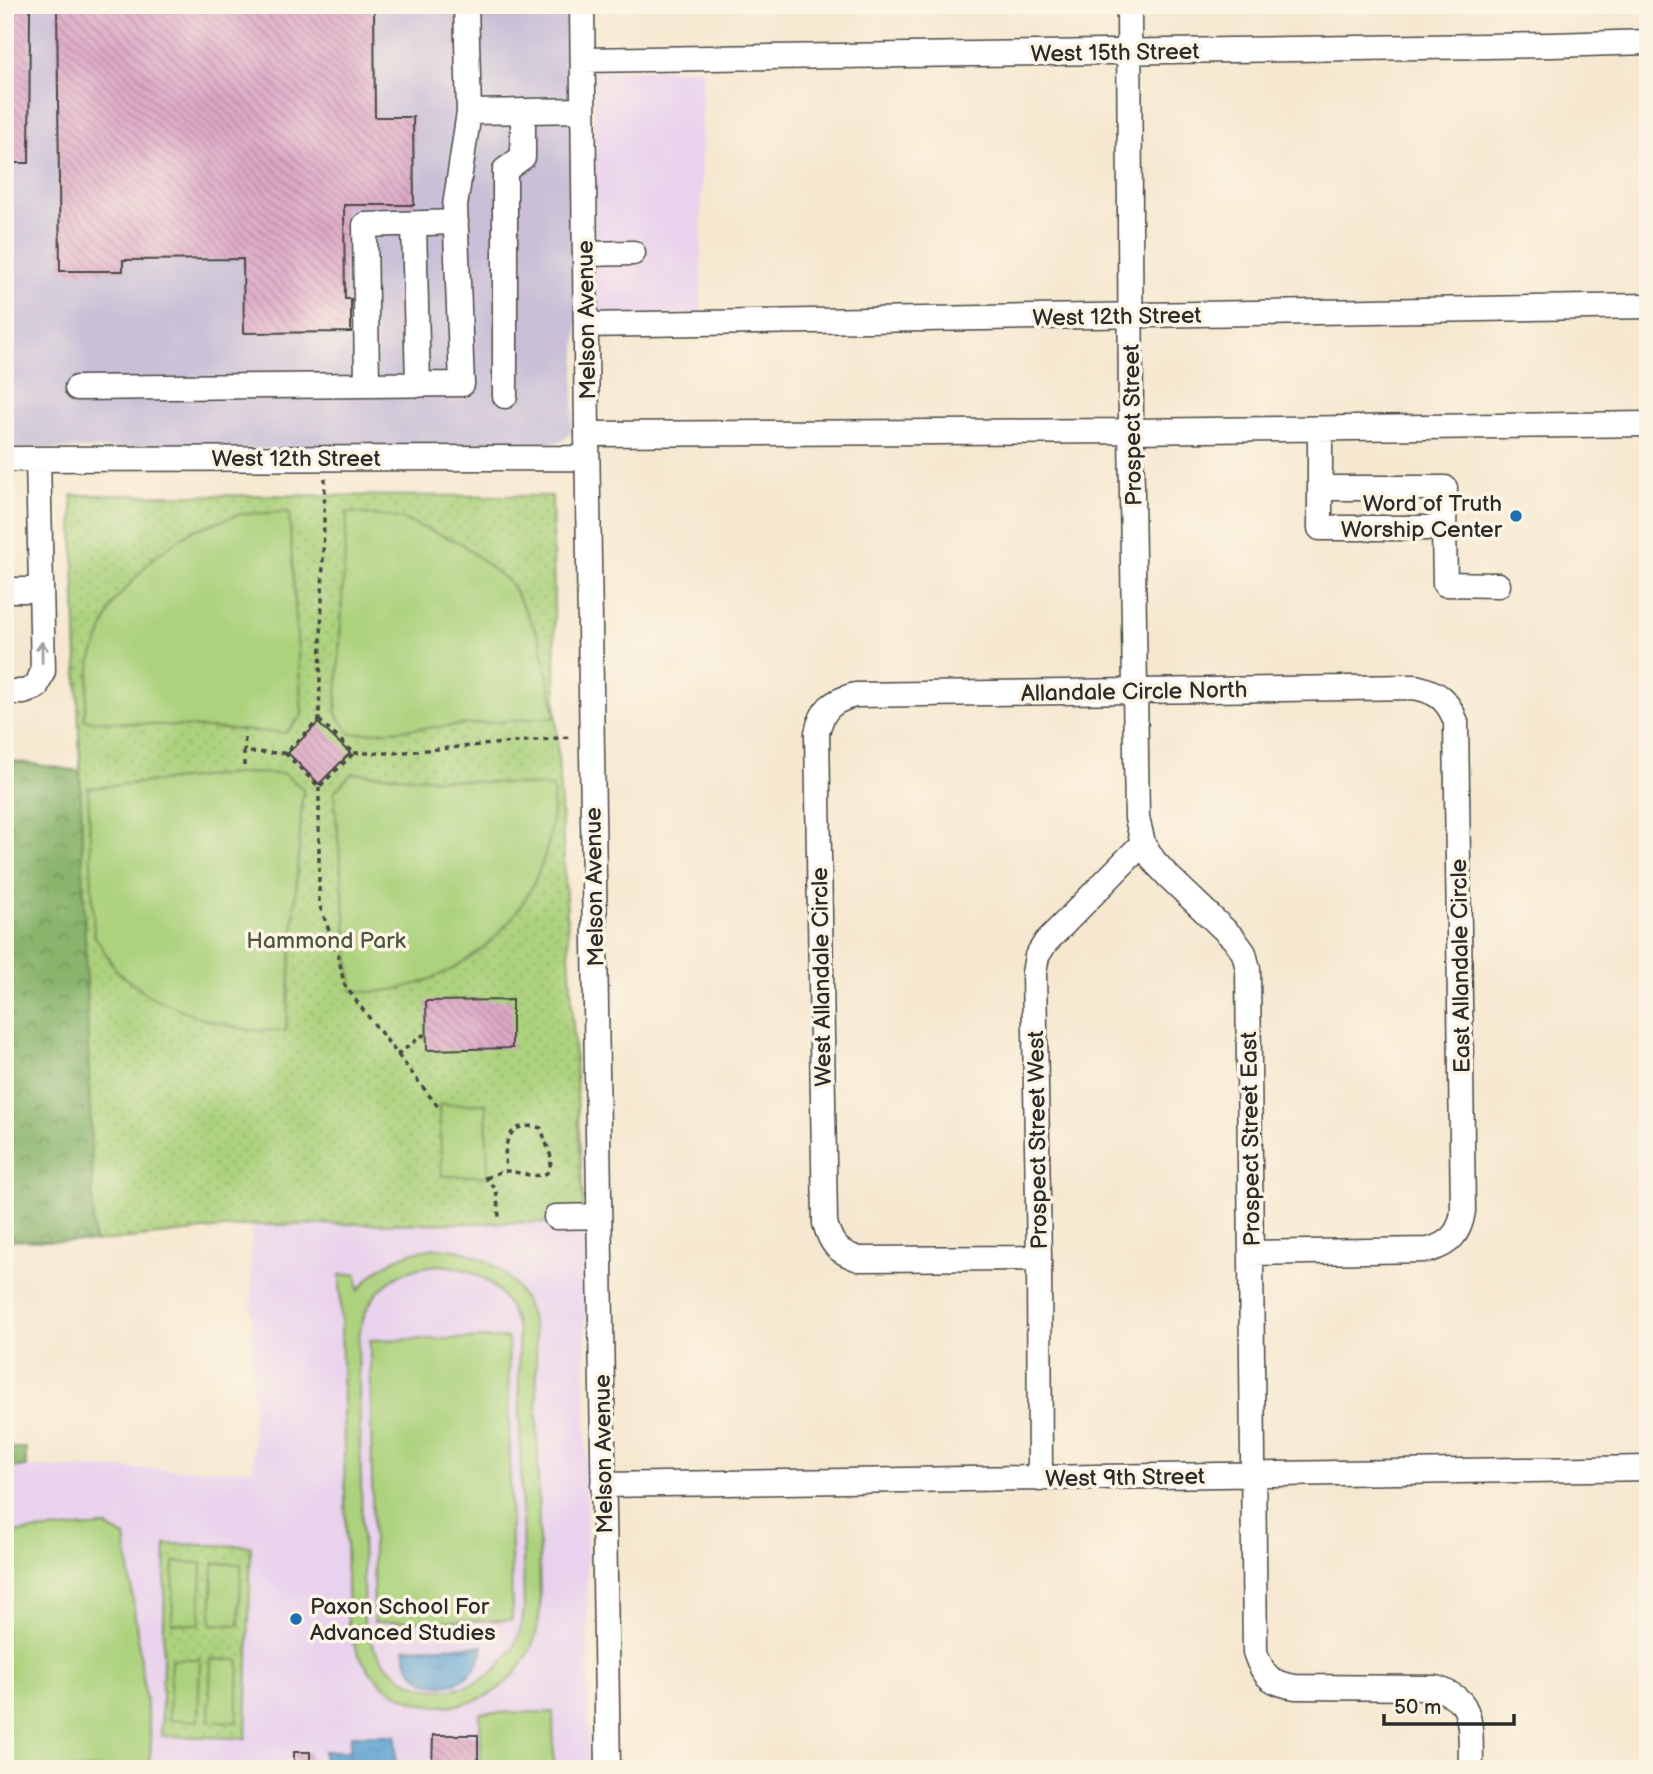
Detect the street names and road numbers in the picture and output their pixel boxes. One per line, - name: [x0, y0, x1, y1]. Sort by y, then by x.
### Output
- street label: West 15th Street: [1030, 38, 1200, 68]
- street label: Melson Avenue: [572, 240, 602, 400]
- street label: West 12th Street: [1032, 302, 1202, 332]
- street label: Prospect Street: [1118, 344, 1148, 506]
- street label: West 12th Street: [211, 445, 381, 473]
- street label: Allandale Circle North: [1021, 676, 1247, 708]
- street label: Melson Avenue: [580, 807, 610, 967]
- street label: East Allandale Circle: [1445, 859, 1477, 1073]
- street label: West Allandale Circle: [806, 867, 838, 1087]
- street label: Prospect Street West: [1022, 1030, 1054, 1250]
- street label: Prospect Street East: [1235, 1031, 1267, 1247]
- street label: Melson Avenue: [589, 1374, 619, 1534]
- street label: West 9th Street: [1045, 1463, 1205, 1493]

